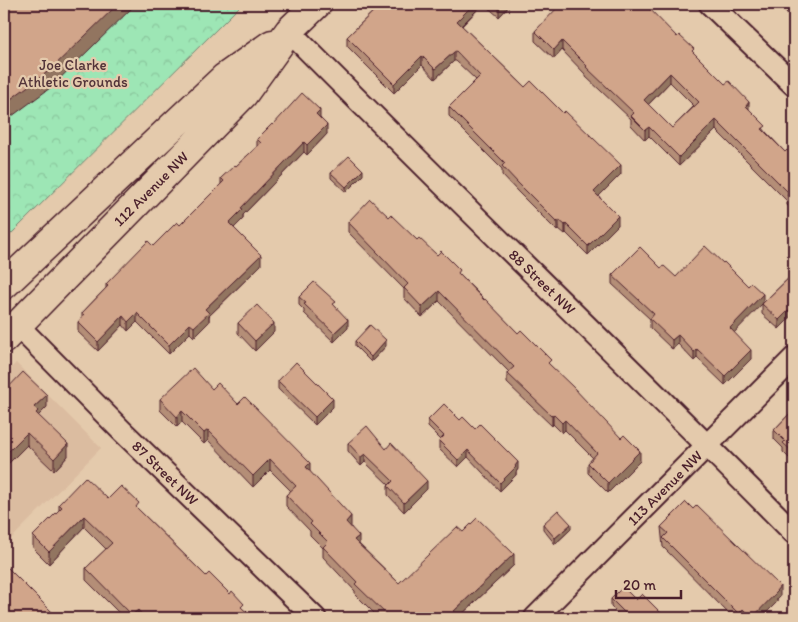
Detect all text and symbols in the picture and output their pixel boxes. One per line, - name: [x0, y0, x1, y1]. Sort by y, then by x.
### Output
- park label: Joe Clarke Athletic Grounds: [18, 56, 128, 91]
- street label: 112 Avenue NW: [110, 148, 192, 230]
- street label: 88 Street NW: [505, 246, 579, 318]
- street label: 87 Street NW: [128, 437, 202, 509]
- street label: 113 Avenue NW: [624, 447, 706, 529]
- scale bar: [616, 567, 680, 599]
- text: 20 m: [623, 576, 657, 594]

